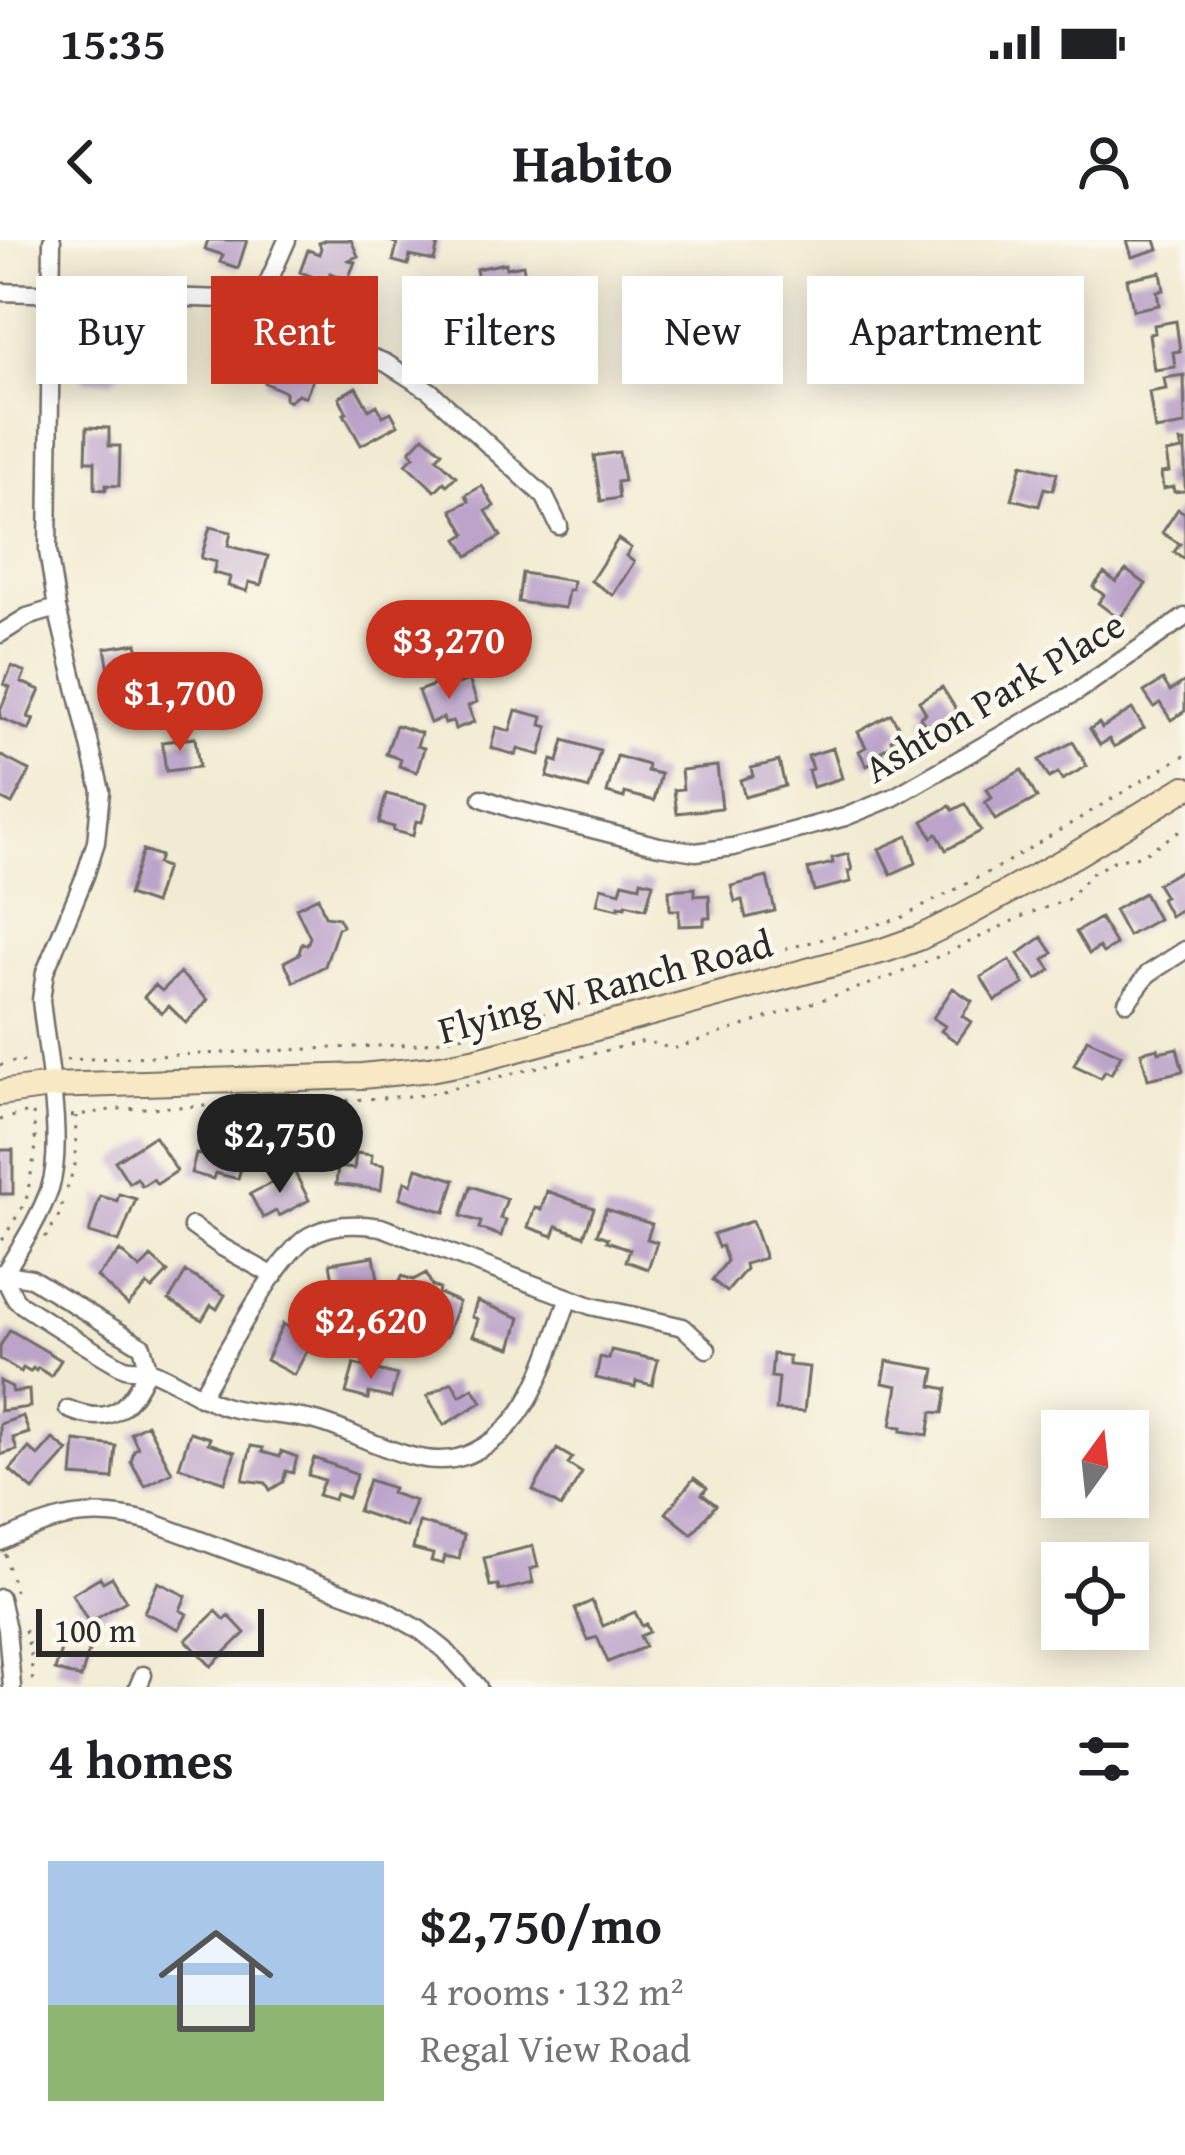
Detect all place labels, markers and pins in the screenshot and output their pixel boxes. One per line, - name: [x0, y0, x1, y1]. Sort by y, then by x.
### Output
- pin: $3,270: [351, 600, 547, 702]
- pin: $1,700: [82, 652, 278, 754]
- pin: $2,750: [182, 1094, 378, 1196]
- pin: $2,620: [273, 1280, 469, 1382]

